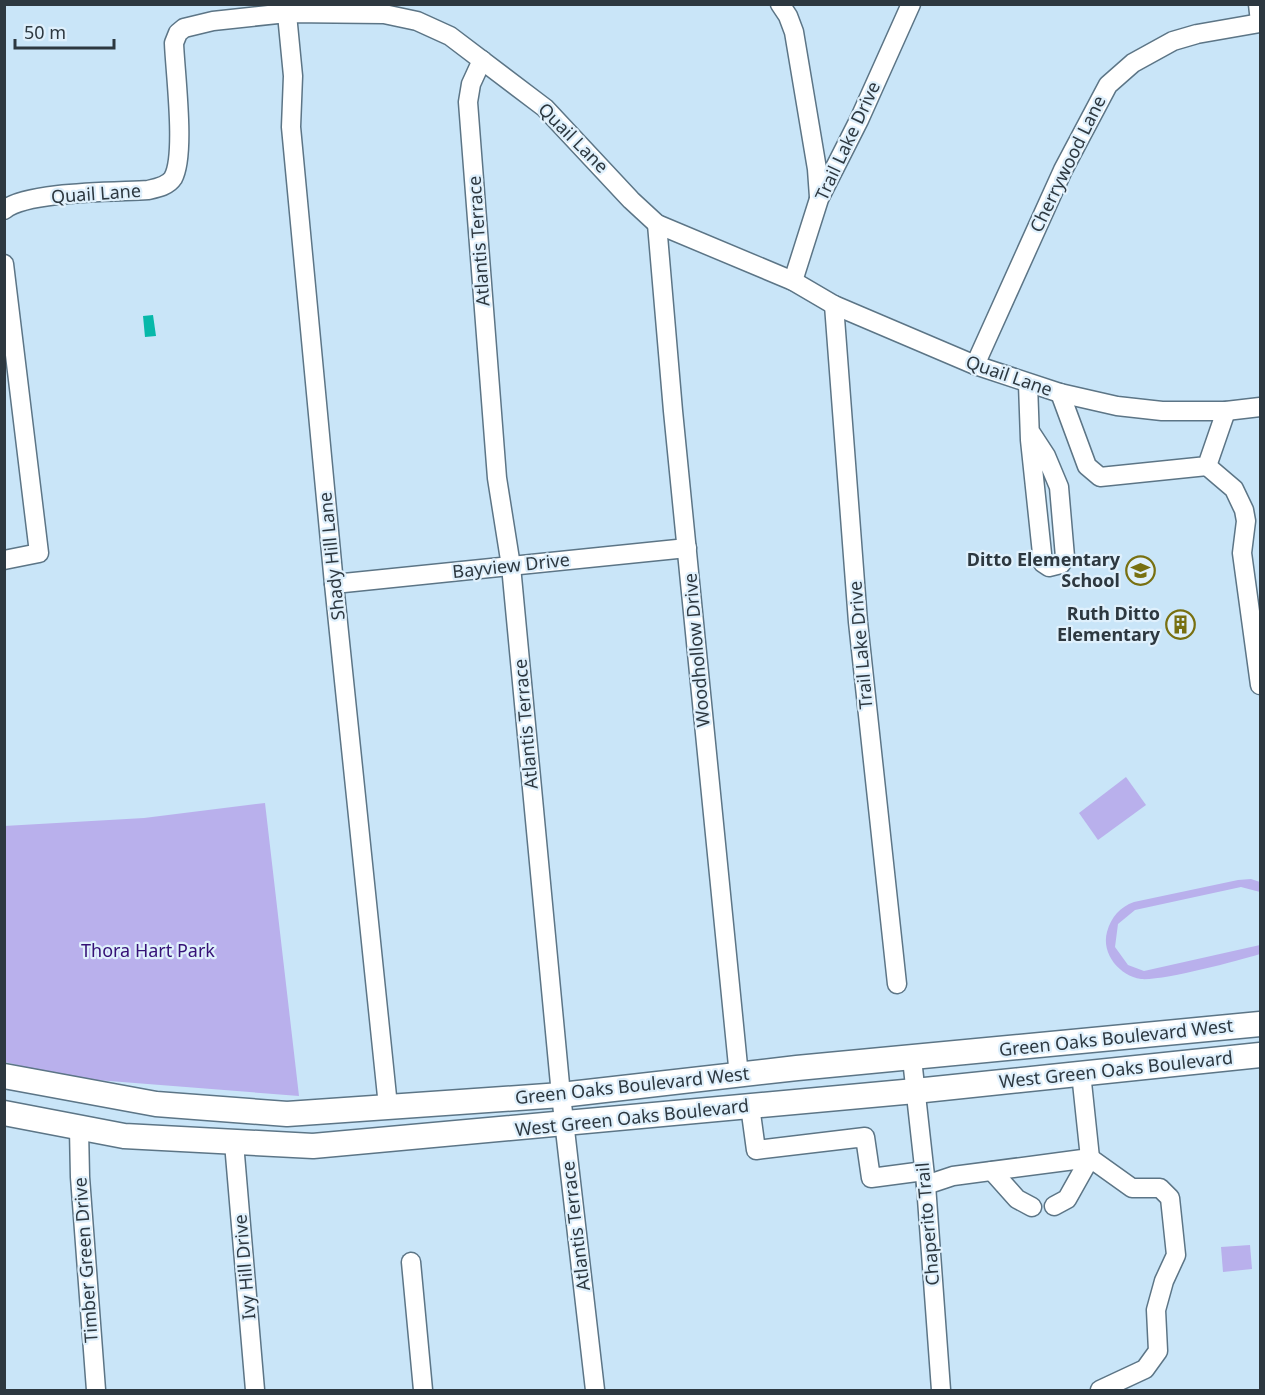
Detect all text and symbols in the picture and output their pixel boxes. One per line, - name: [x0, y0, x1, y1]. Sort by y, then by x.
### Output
- scale bar: [15, 12, 114, 50]
- text: 50 m: [24, 20, 66, 44]
- street label: Trail Lake Drive: [809, 77, 885, 204]
- street label: Cherrywood Lane: [1024, 91, 1111, 236]
- street label: Quail Lane: [533, 97, 614, 178]
- street label: Atlantis Terrace: [461, 175, 495, 307]
- street label: Quail Lane: [50, 178, 142, 208]
- street label: Quail Lane: [963, 349, 1056, 401]
- street label: Shady Hill Lane: [312, 491, 350, 621]
- street label: Bayview Drive: [451, 547, 571, 583]
- place label: Ditto Elementary School: [967, 547, 1121, 592]
- school or university icon: Ditto Elementary School: [1125, 554, 1157, 586]
- street label: Woodhollow Drive: [677, 572, 715, 728]
- street label: Trail Lake Drive: [842, 580, 878, 710]
- place label: Ruth Ditto Elementary: [1057, 601, 1161, 646]
- building icon: Ruth Ditto Elementary: [1165, 608, 1197, 640]
- street label: Atlantis Terrace: [507, 658, 543, 790]
- park label: Thora Hart Park: [81, 938, 215, 962]
- street label: Green Oaks Boulevard West: [998, 1013, 1235, 1061]
- street label: West Green Oaks Boulevard: [998, 1045, 1234, 1093]
- street label: Green Oaks Boulevard West: [514, 1061, 751, 1109]
- street label: West Green Oaks Boulevard: [514, 1093, 750, 1141]
- street label: Atlantis Terrace: [555, 1160, 595, 1292]
- street label: Chaperito Trail: [910, 1162, 944, 1287]
- street label: Timber Green Drive: [67, 1177, 103, 1344]
- street label: Ivy Hill Drive: [227, 1213, 261, 1321]

